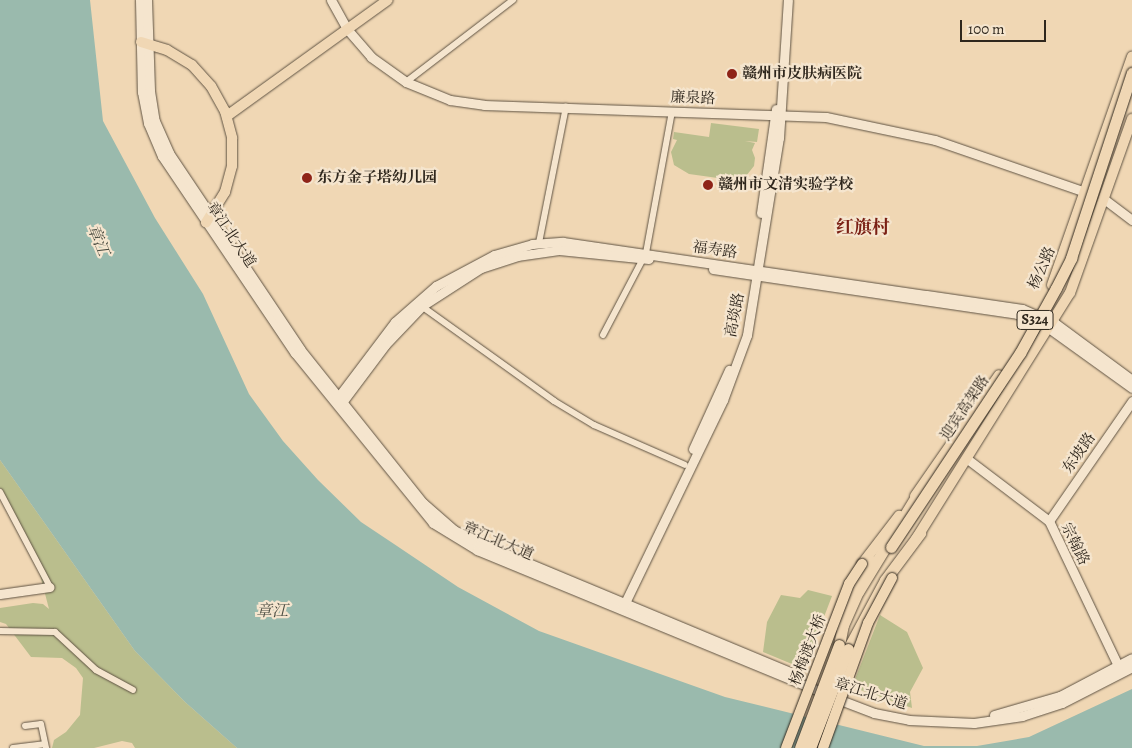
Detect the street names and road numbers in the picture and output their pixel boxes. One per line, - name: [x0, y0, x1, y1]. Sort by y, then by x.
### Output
- street label: 廉泉路: [670, 88, 716, 108]
- street label: 章江北大道: [203, 199, 259, 271]
- street label: 福寿路: [691, 238, 739, 262]
- street label: 杨公路: [1025, 244, 1059, 292]
- street label: 高琰路: [722, 291, 748, 339]
- road number: S324: [1016, 308, 1054, 332]
- street label: 迎宾高架路: [937, 372, 993, 444]
- street label: 东坡路: [1059, 429, 1099, 477]
- street label: 章江北大道: [460, 518, 536, 564]
- street label: 宗翰路: [1057, 520, 1093, 568]
- street label: 杨梅渡大桥: [786, 612, 830, 688]
- street label: 章江北大道: [833, 674, 909, 714]

